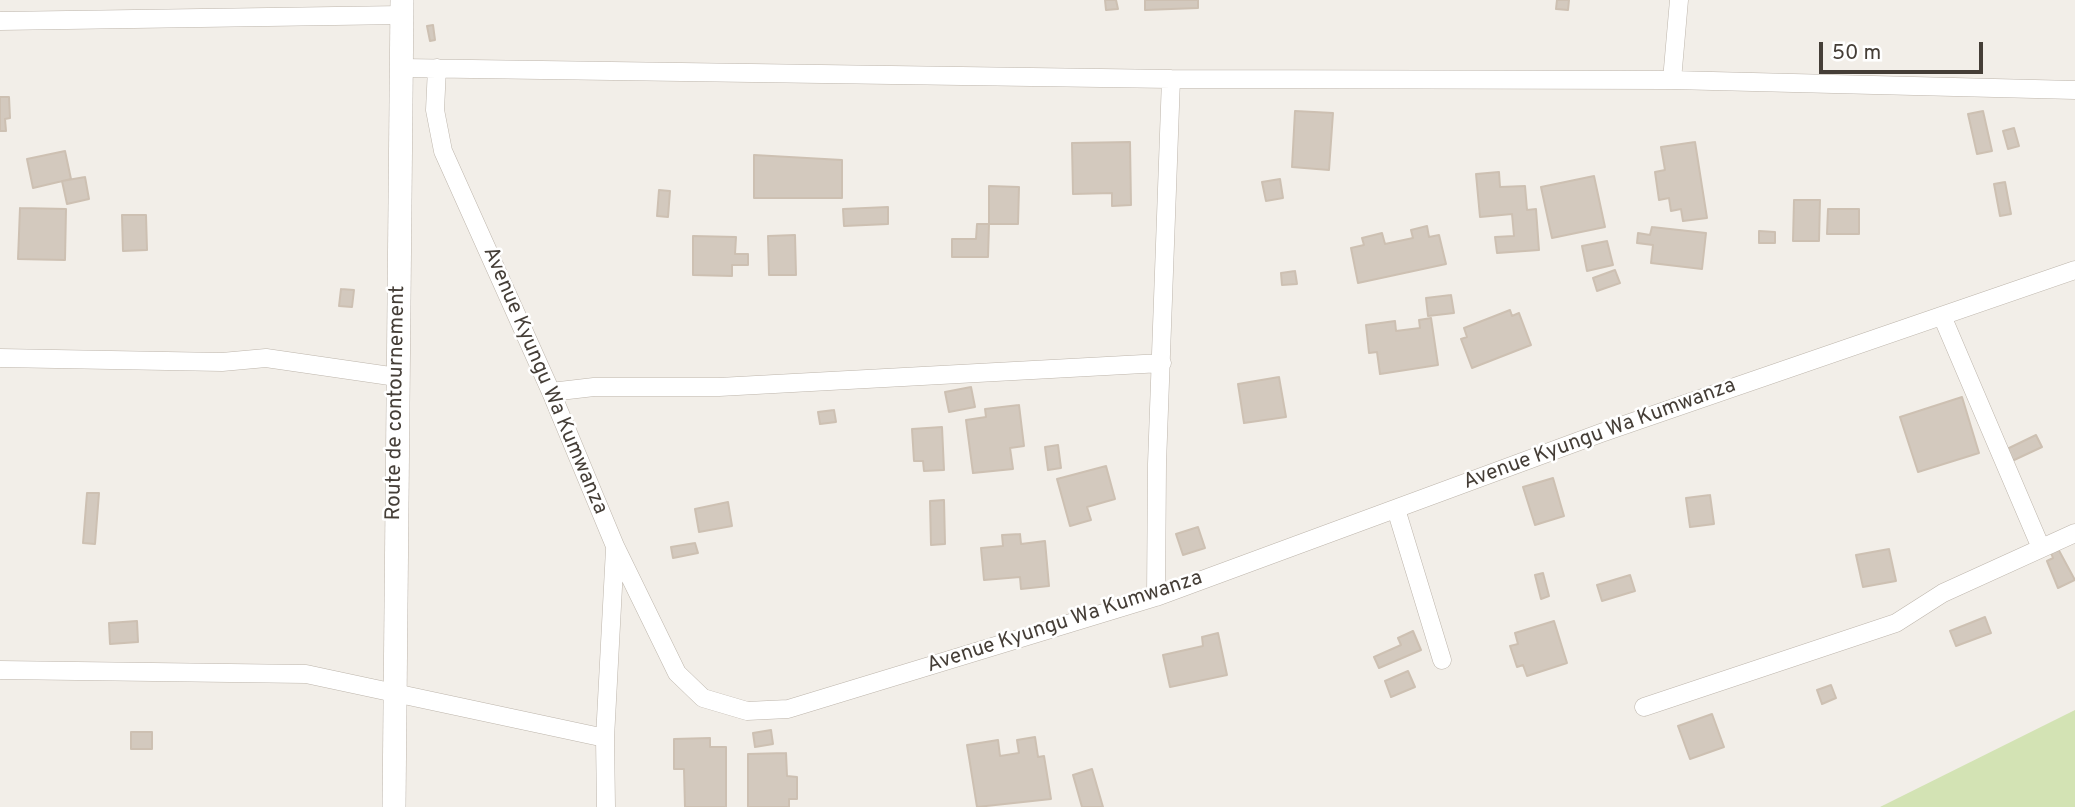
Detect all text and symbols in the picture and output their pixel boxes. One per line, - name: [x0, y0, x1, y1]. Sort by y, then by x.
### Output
- scale bar: [1823, 28, 1988, 72]
- text: 50 m: [1832, 40, 1881, 67]
- street label: Avenue Kyungu Wa Kumwanza: [476, 244, 612, 518]
- street label: Route de contournement: [382, 285, 412, 521]
- street label: Avenue Kyungu Wa Kumwanza: [1460, 374, 1740, 496]
- street label: Avenue Kyungu Wa Kumwanza: [924, 567, 1206, 679]

